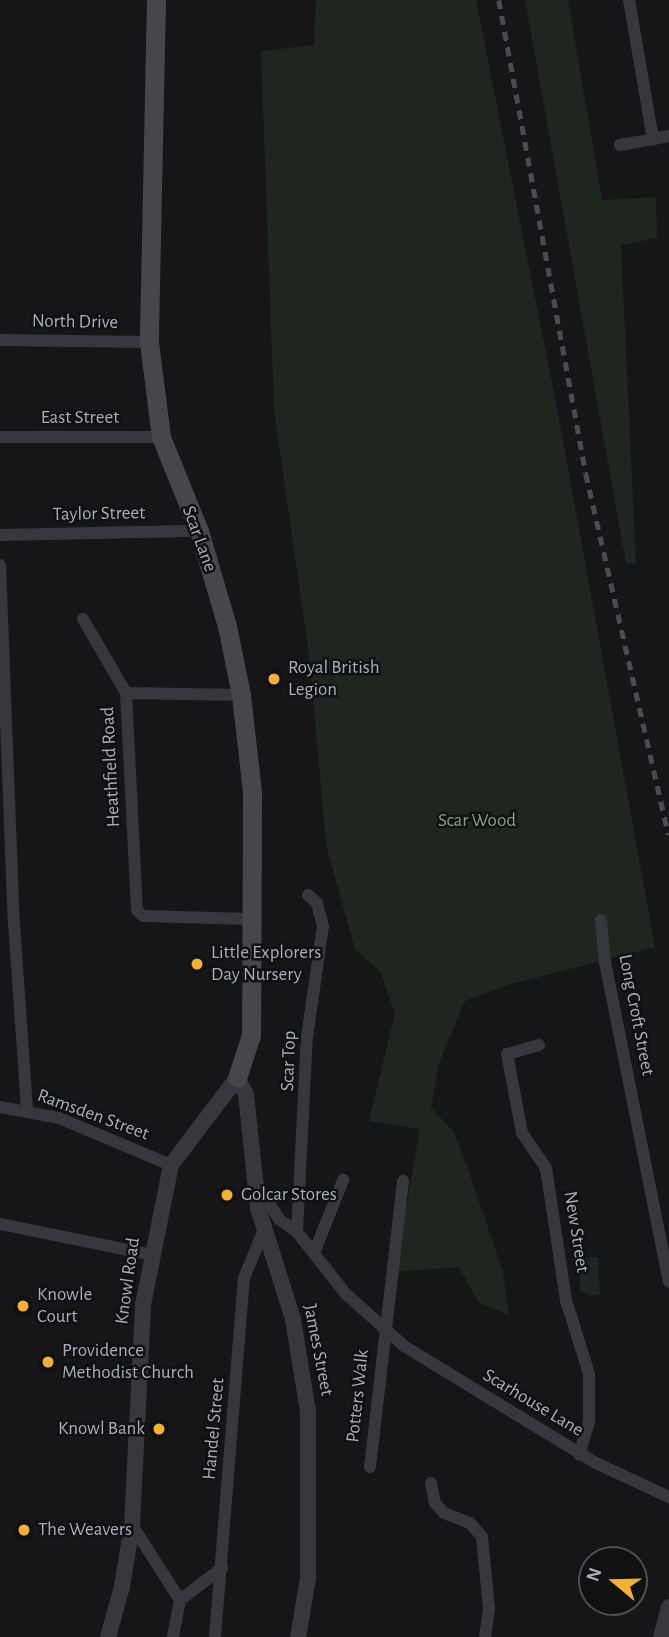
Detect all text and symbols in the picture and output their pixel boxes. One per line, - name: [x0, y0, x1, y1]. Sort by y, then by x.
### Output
- street label: North Drive: [32, 310, 118, 334]
- street label: East Street: [41, 407, 119, 429]
- street label: Taylor Street: [53, 502, 145, 526]
- street label: Scar Lane: [177, 503, 221, 575]
- place label: Royal British Legion: [288, 657, 380, 701]
- marker: Royal British Legion: [266, 671, 282, 687]
- street label: Heathfield Road: [96, 706, 126, 828]
- park label: Scar Wood: [438, 810, 516, 832]
- place label: Little Explorers Day Nursery: [211, 942, 321, 986]
- street label: Long Croft Street: [613, 952, 659, 1078]
- marker: Little Explorers Day Nursery: [189, 956, 205, 972]
- street label: Scar Top: [277, 1030, 301, 1092]
- street label: Ramsden Street: [34, 1084, 152, 1146]
- place label: Golcar Stores: [241, 1184, 337, 1206]
- marker: Golcar Stores: [219, 1187, 235, 1203]
- street label: New Street: [558, 1190, 594, 1274]
- street label: Knowl Road: [111, 1236, 145, 1326]
- place label: Knowle Court: [37, 1284, 92, 1328]
- marker: Knowle Court: [15, 1298, 31, 1314]
- street label: James Street: [298, 1302, 338, 1398]
- place label: Providence Methodist Church: [62, 1340, 194, 1384]
- street label: Potters Walk: [342, 1348, 374, 1444]
- marker: Providence Methodist Church: [40, 1354, 56, 1370]
- street label: Scarhouse Lane: [479, 1364, 587, 1442]
- street label: Handel Street: [198, 1377, 230, 1481]
- place label: Knowl Bank: [58, 1418, 145, 1440]
- marker: Knowl Bank: [151, 1421, 167, 1437]
- place label: The Weavers: [38, 1519, 132, 1541]
- marker: The Weavers: [16, 1522, 32, 1538]
- north arrow: [578, 1546, 648, 1616]
- text: N: [583, 1565, 606, 1584]

